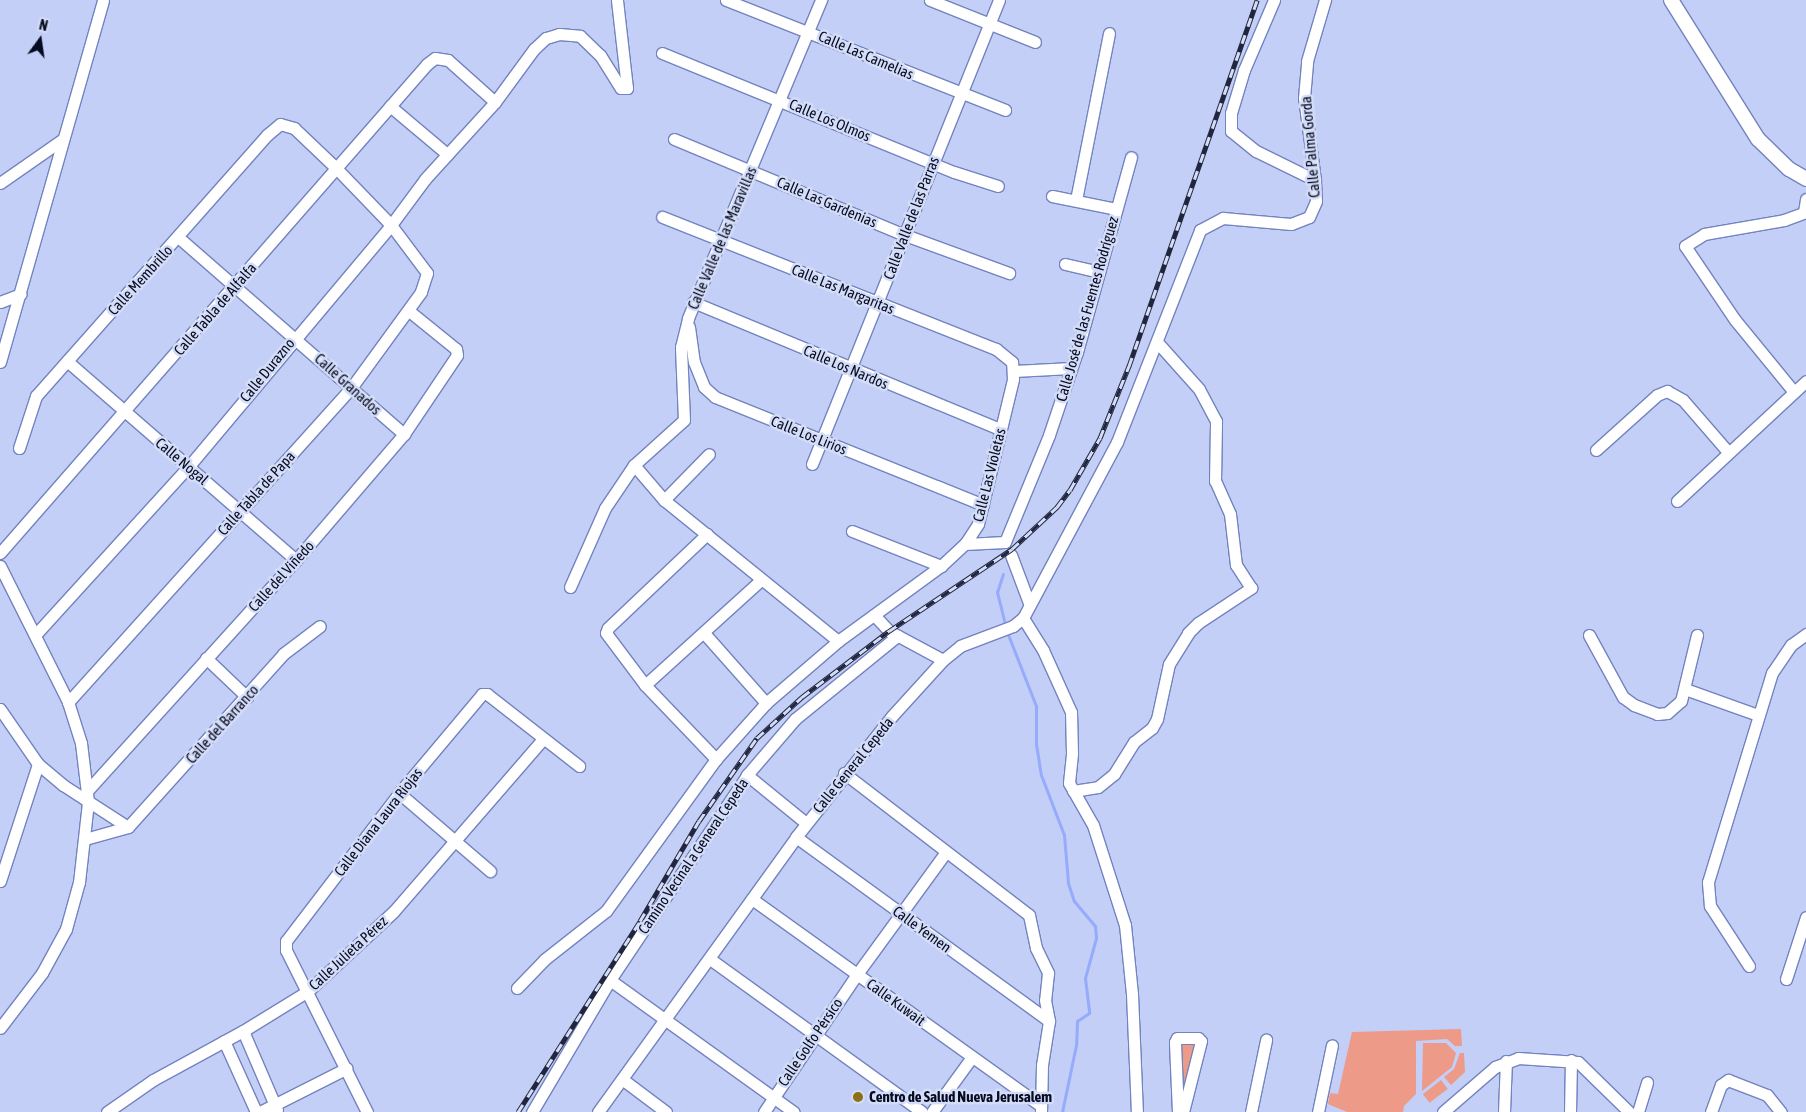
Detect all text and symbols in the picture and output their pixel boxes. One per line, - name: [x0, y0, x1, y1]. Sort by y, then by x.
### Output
- north arrow: [15, 15, 65, 65]
- text: N: [38, 17, 50, 34]
- street label: Calle Las Camelias: [816, 27, 916, 83]
- street label: Calle Los Olmos: [787, 95, 873, 145]
- street label: Calle Palma Gorda: [1297, 96, 1323, 198]
- street label: Calle Valle de las Parras: [879, 154, 943, 282]
- street label: Calle Valle de las Maravillas: [684, 164, 760, 312]
- street label: Calle Las Gardenias: [774, 173, 880, 231]
- street label: Calle José de las Fuentes Rodríguez: [1052, 214, 1122, 404]
- street label: Calle Membrillo: [104, 241, 176, 319]
- street label: Calle Tabla de Alfalfa: [170, 259, 260, 359]
- street label: Calle Las Margaritas: [789, 260, 897, 318]
- street label: Calle Durazno: [236, 334, 298, 406]
- street label: Calle Los Nardos: [801, 341, 891, 393]
- street label: Calle Granados: [311, 349, 385, 419]
- street label: Calle Los Lirios: [769, 412, 849, 458]
- street label: Calle Las Violetas: [969, 426, 1009, 524]
- street label: Calle Nogal: [152, 434, 212, 488]
- street label: Calle Tabla de Papa: [213, 447, 299, 539]
- street label: Calle del Viñedo: [244, 537, 318, 615]
- street label: Calle del Barranco: [182, 681, 262, 767]
- street label: Calle General Cepeda: [809, 714, 897, 816]
- street label: Calle Diana Laura Riojas: [330, 764, 426, 880]
- street label: Camino Vecinal a General Cepeda: [634, 775, 752, 937]
- street label: Calle Yemen: [889, 902, 955, 956]
- street label: Calle Julieta Pérez: [305, 912, 391, 994]
- street label: Calle Kuwait: [863, 975, 929, 1029]
- street label: Calle Golfo Pérsico: [774, 995, 846, 1089]
- place label: Centro de Salud Nueva Jerusalem: [869, 1088, 1052, 1106]
- marker: Centro de Salud Nueva Jerusalem: [851, 1090, 865, 1104]

